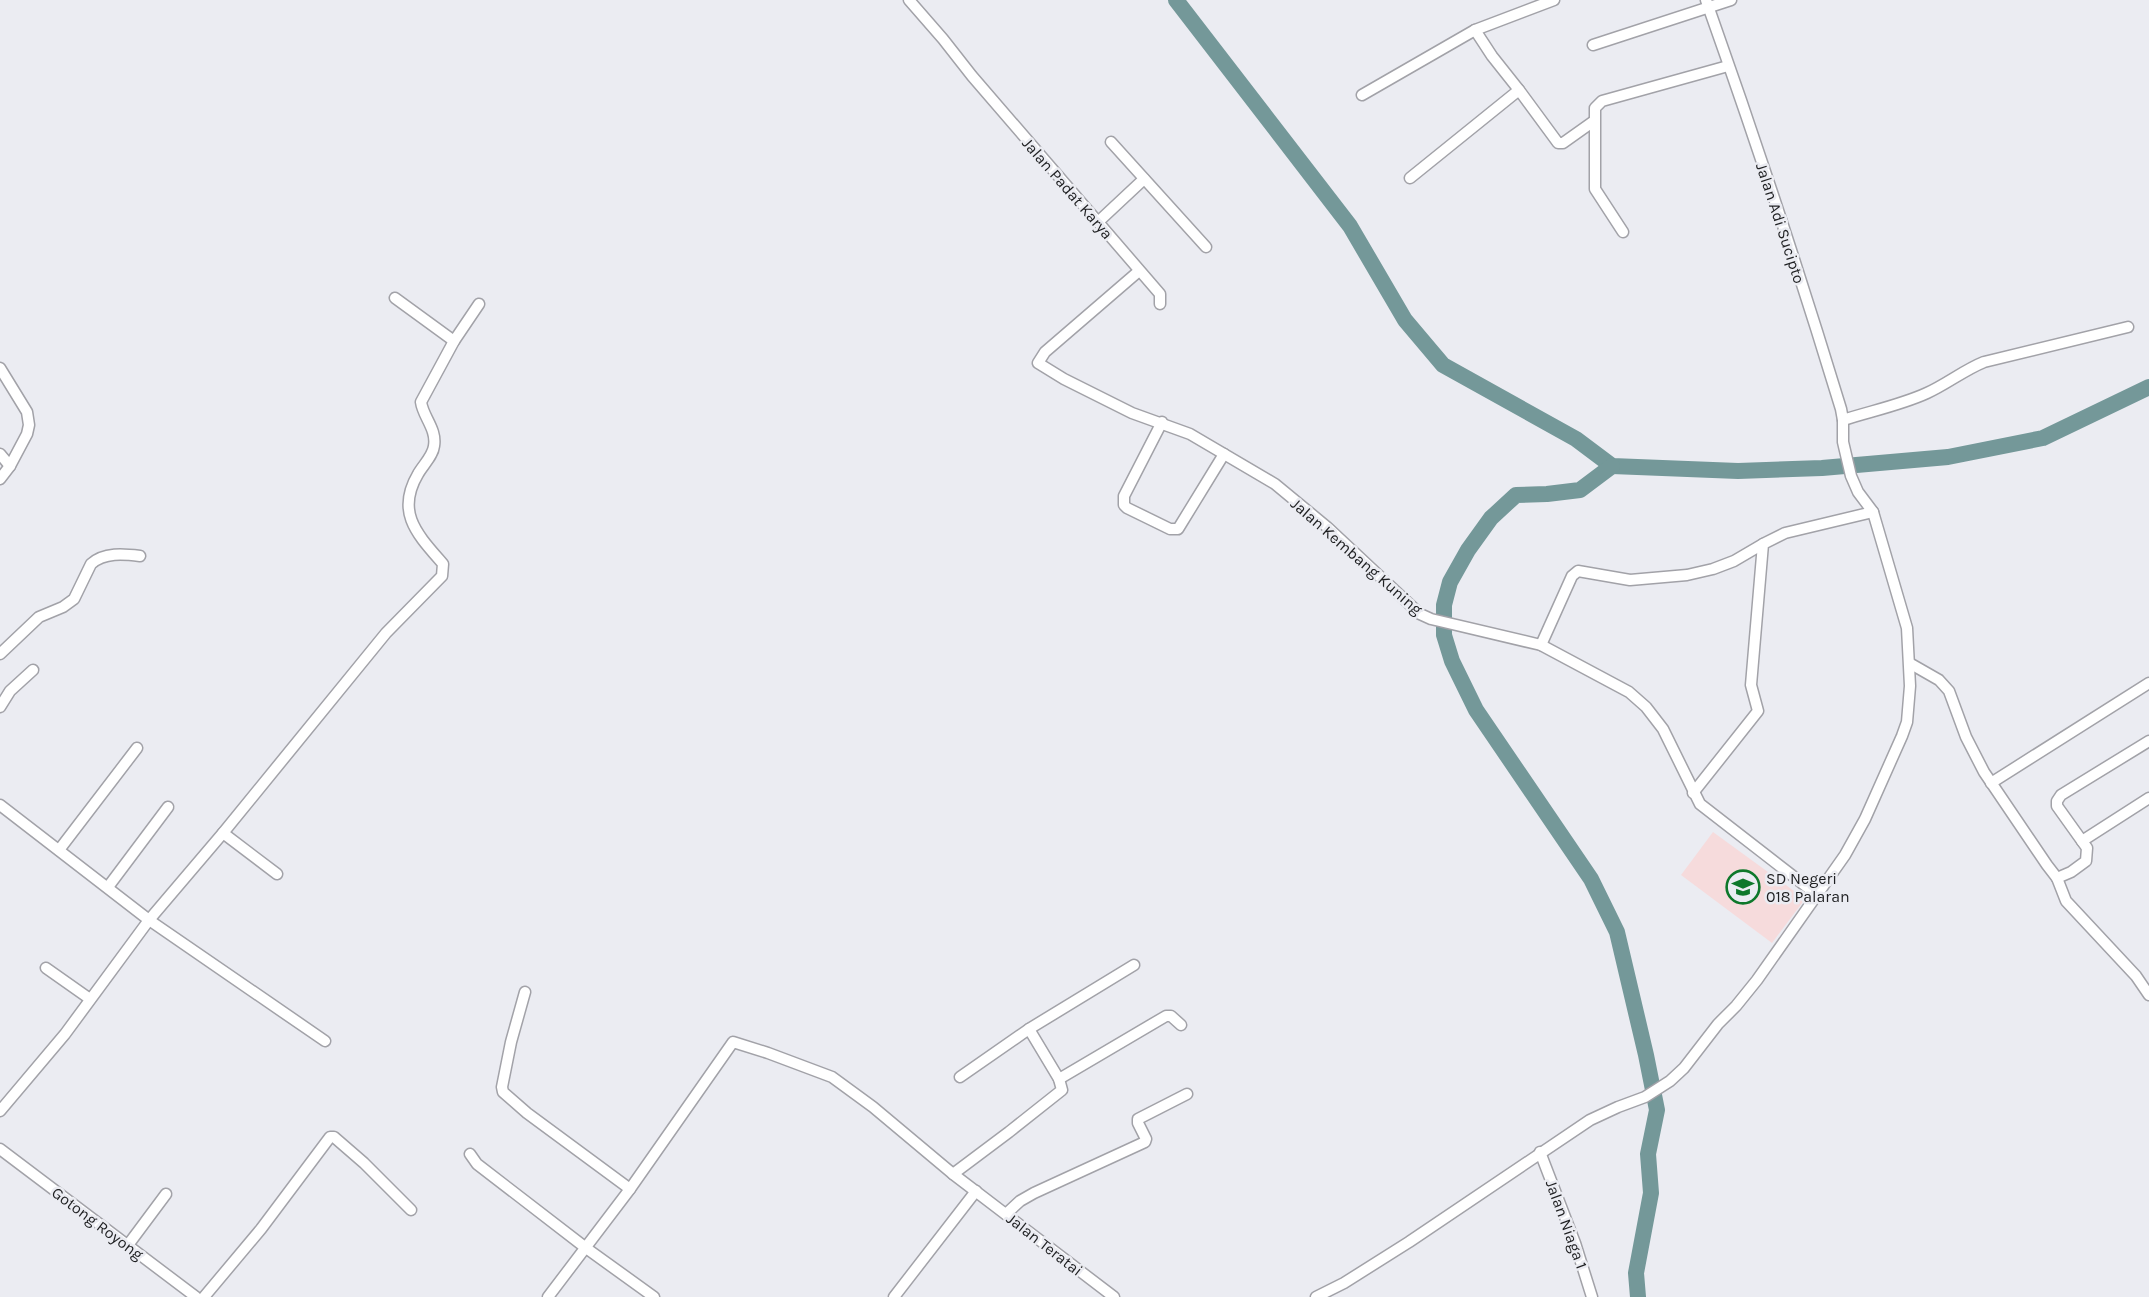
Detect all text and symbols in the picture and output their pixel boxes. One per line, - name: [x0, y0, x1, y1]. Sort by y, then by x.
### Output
- street label: Jalan Padat Karya: [1018, 134, 1117, 243]
- street label: Jalan Adi Sucipto: [1752, 160, 1809, 286]
- street label: Jalan Kembang Kuning: [1287, 494, 1426, 619]
- school or university icon: SD Negeri 018 Palaran: [1725, 869, 1761, 905]
- place label: SD Negeri 018 Palaran: [1766, 869, 1850, 906]
- street label: Jalan Niaga 1: [1542, 1177, 1591, 1271]
- street label: Gotong Royong: [48, 1183, 147, 1264]
- street label: Jalan Teratai: [1003, 1209, 1086, 1280]

